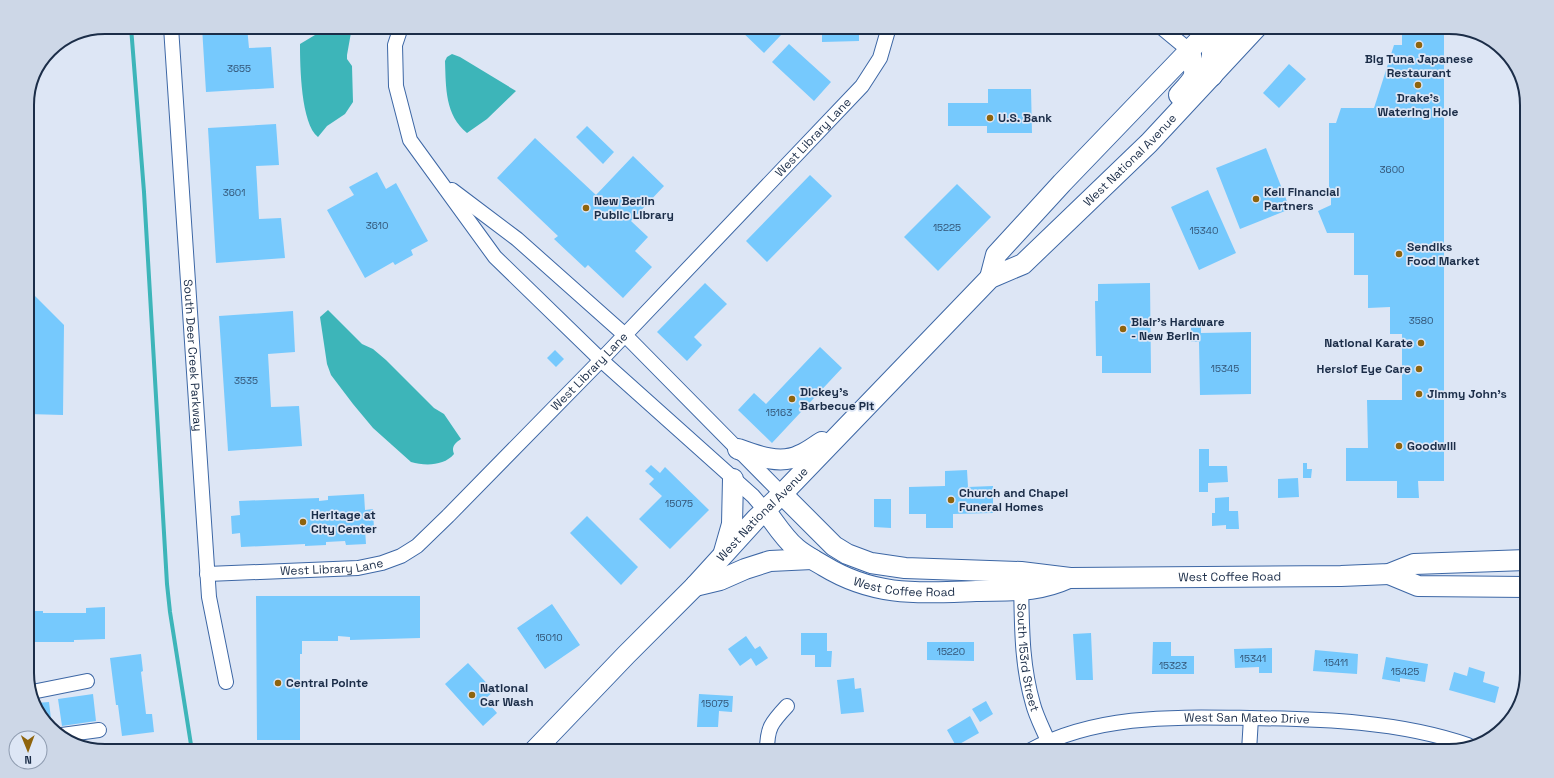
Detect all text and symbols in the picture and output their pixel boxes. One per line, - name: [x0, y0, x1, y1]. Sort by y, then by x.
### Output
- marker: Big Tuna Japanese Restaurant: [1414, 40, 1424, 50]
- place label: Big Tuna Japanese Restaurant: [1365, 51, 1473, 81]
- house number: 3655: [227, 62, 251, 75]
- marker: Drake's Watering Hole: [1413, 80, 1423, 90]
- place label: Drake's Watering Hole: [1378, 90, 1458, 120]
- street label: West Library Lane: [772, 94, 855, 180]
- place label: U.S. Bank: [998, 110, 1052, 126]
- street label: West National Avenue: [1080, 110, 1180, 210]
- marker: U.S. Bank: [985, 113, 995, 123]
- house number: 3600: [1380, 163, 1404, 176]
- place label: Keil Financial Partners: [1264, 184, 1339, 214]
- house number: 3601: [223, 186, 245, 199]
- place label: New Berlin Public Library: [594, 193, 674, 223]
- marker: Keil Financial Partners: [1251, 194, 1261, 204]
- marker: New Berlin Public Library: [581, 203, 591, 213]
- house number: 3610: [366, 219, 388, 232]
- house number: 15225: [933, 221, 961, 234]
- house number: 15340: [1190, 224, 1218, 237]
- place label: Sendiks Food Market: [1407, 239, 1480, 269]
- marker: Sendiks Food Market: [1394, 249, 1404, 259]
- street label: South Deer Creek Parkway: [180, 279, 206, 432]
- place label: Blair's Hardware - New Berlin: [1131, 314, 1225, 344]
- house number: 3580: [1409, 314, 1433, 327]
- marker: Blair's Hardware - New Berlin: [1118, 324, 1128, 334]
- street label: West Library Lane: [548, 329, 631, 414]
- place label: National Karate: [1324, 335, 1413, 351]
- marker: National Karate: [1416, 338, 1426, 348]
- place label: Herslof Eye Care: [1317, 361, 1411, 377]
- house number: 15345: [1211, 362, 1239, 375]
- marker: Herslof Eye Care: [1414, 364, 1424, 374]
- house number: 3535: [234, 374, 258, 387]
- place label: Dickey's Barbecue Pit: [800, 384, 875, 414]
- place label: Jimmy John's: [1427, 386, 1507, 402]
- marker: Jimmy John's: [1414, 389, 1424, 399]
- marker: Dickey's Barbecue Pit: [787, 394, 797, 404]
- house number: 15163: [766, 406, 792, 419]
- place label: Goodwill: [1407, 438, 1456, 454]
- marker: Goodwill: [1394, 441, 1404, 451]
- street label: West National Avenue: [713, 464, 812, 565]
- place label: Church and Chapel Funeral Homes: [959, 485, 1068, 515]
- marker: Church and Chapel Funeral Homes: [946, 495, 956, 505]
- house number: 15075: [665, 497, 693, 510]
- place label: Heritage at City Center: [311, 507, 377, 537]
- marker: Heritage at City Center: [298, 517, 308, 527]
- street label: West Library Lane: [280, 555, 385, 579]
- street label: West Coffee Road: [1178, 568, 1281, 585]
- street label: West Coffee Road: [851, 573, 955, 600]
- street label: South 153rd Street: [1013, 603, 1043, 714]
- house number: 15010: [535, 631, 563, 644]
- house number: 15220: [937, 645, 965, 658]
- house number: 15341: [1240, 652, 1266, 665]
- house number: 15411: [1324, 656, 1348, 669]
- house number: 15323: [1159, 659, 1187, 672]
- house number: 15425: [1391, 665, 1419, 678]
- place label: Central Pointe: [286, 675, 368, 691]
- marker: Central Pointe: [273, 678, 283, 688]
- place label: National Car Wash: [480, 680, 534, 710]
- marker: National Car Wash: [467, 690, 477, 700]
- house number: 15075: [701, 697, 729, 710]
- street label: West San Mateo Drive: [1184, 709, 1310, 727]
- north arrow: [8, 730, 48, 770]
- text: N: [24, 753, 32, 767]

